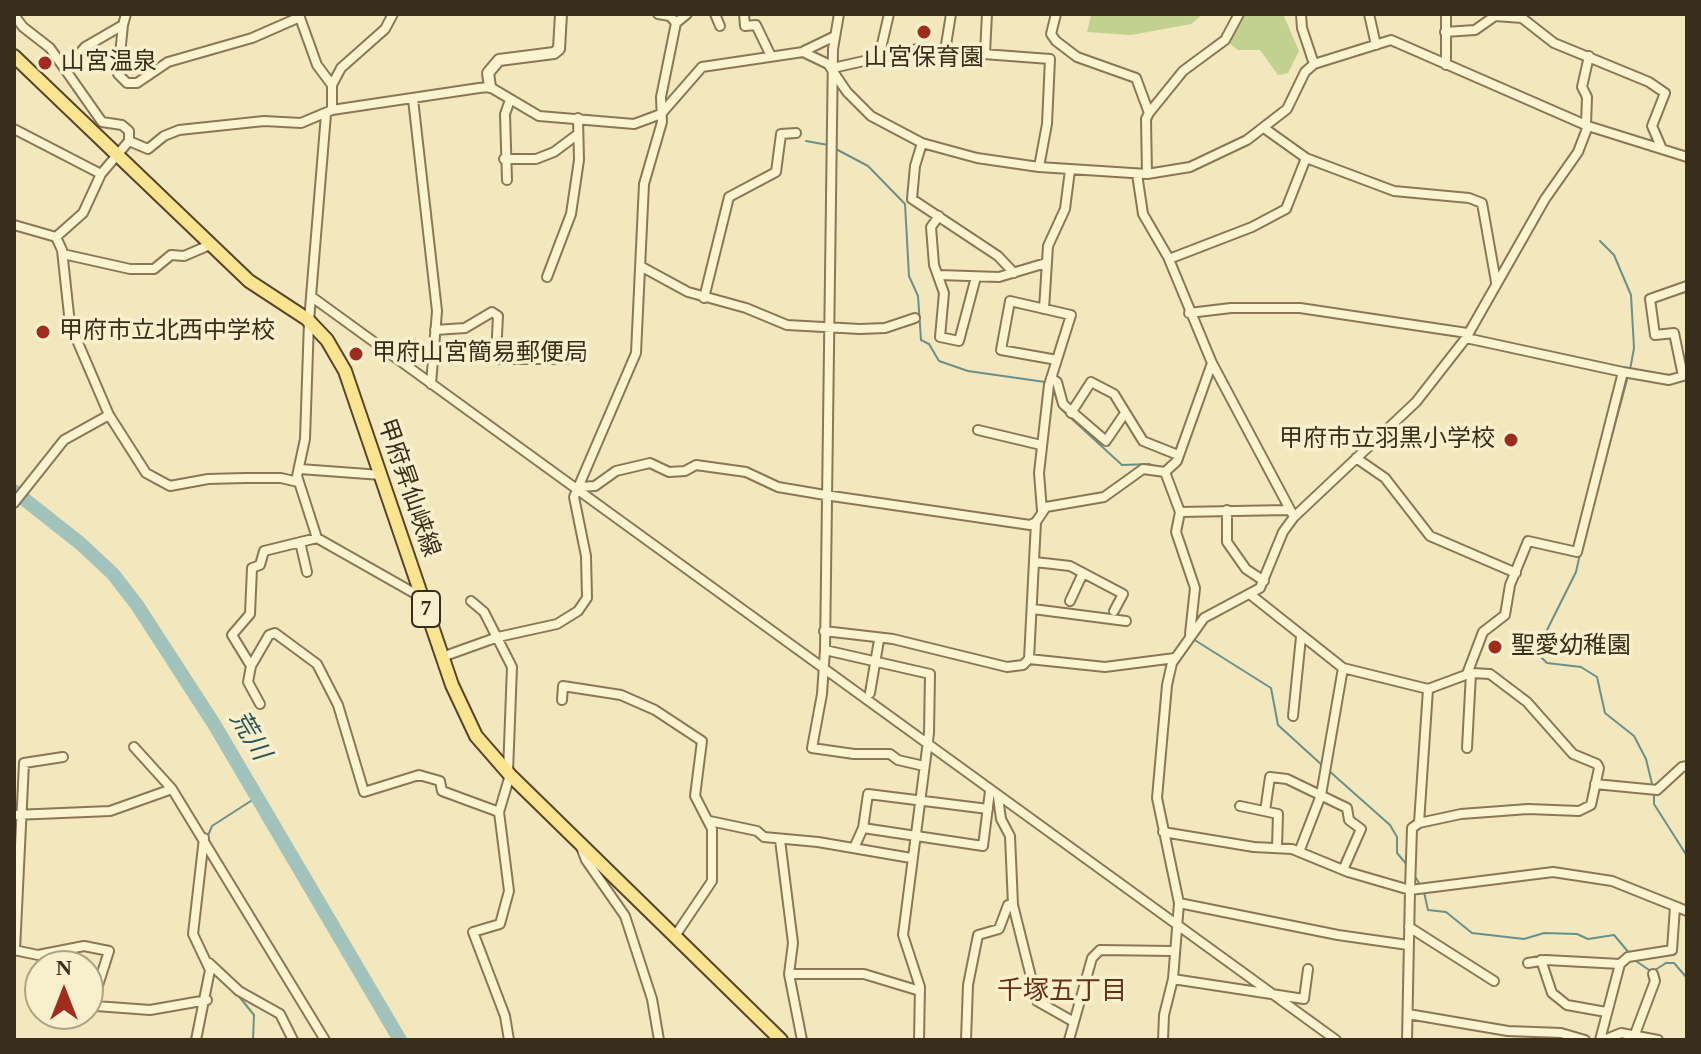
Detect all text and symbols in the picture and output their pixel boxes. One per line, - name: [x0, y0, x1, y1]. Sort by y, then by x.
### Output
- marker: 山宮保育園: [915, 23, 933, 41]
- place label: 山宮保育園: [864, 45, 984, 73]
- place label: 山宮温泉: [61, 49, 157, 77]
- marker: 山宮温泉: [36, 54, 54, 72]
- place label: 甲府市立北西中学校: [59, 318, 275, 346]
- marker: 甲府市立北西中学校: [34, 323, 52, 341]
- place label: 甲府山宮簡易郵便局: [372, 340, 588, 368]
- marker: 甲府山宮簡易郵便局: [347, 345, 365, 363]
- street label: 甲府昇仙峡線: [371, 415, 445, 561]
- place label: 甲府市立羽黒小学校: [1279, 426, 1495, 454]
- marker: 甲府市立羽黒小学校: [1502, 431, 1520, 449]
- road number: 7: [412, 591, 440, 627]
- place label: 聖愛幼稚園: [1511, 633, 1631, 661]
- marker: 聖愛幼稚園: [1486, 638, 1504, 656]
- water label: 荒川: [222, 706, 276, 766]
- north arrow: [24, 950, 104, 1030]
- text: N: [56, 955, 72, 980]
- district label: 千塚五丁目: [997, 976, 1127, 1008]

